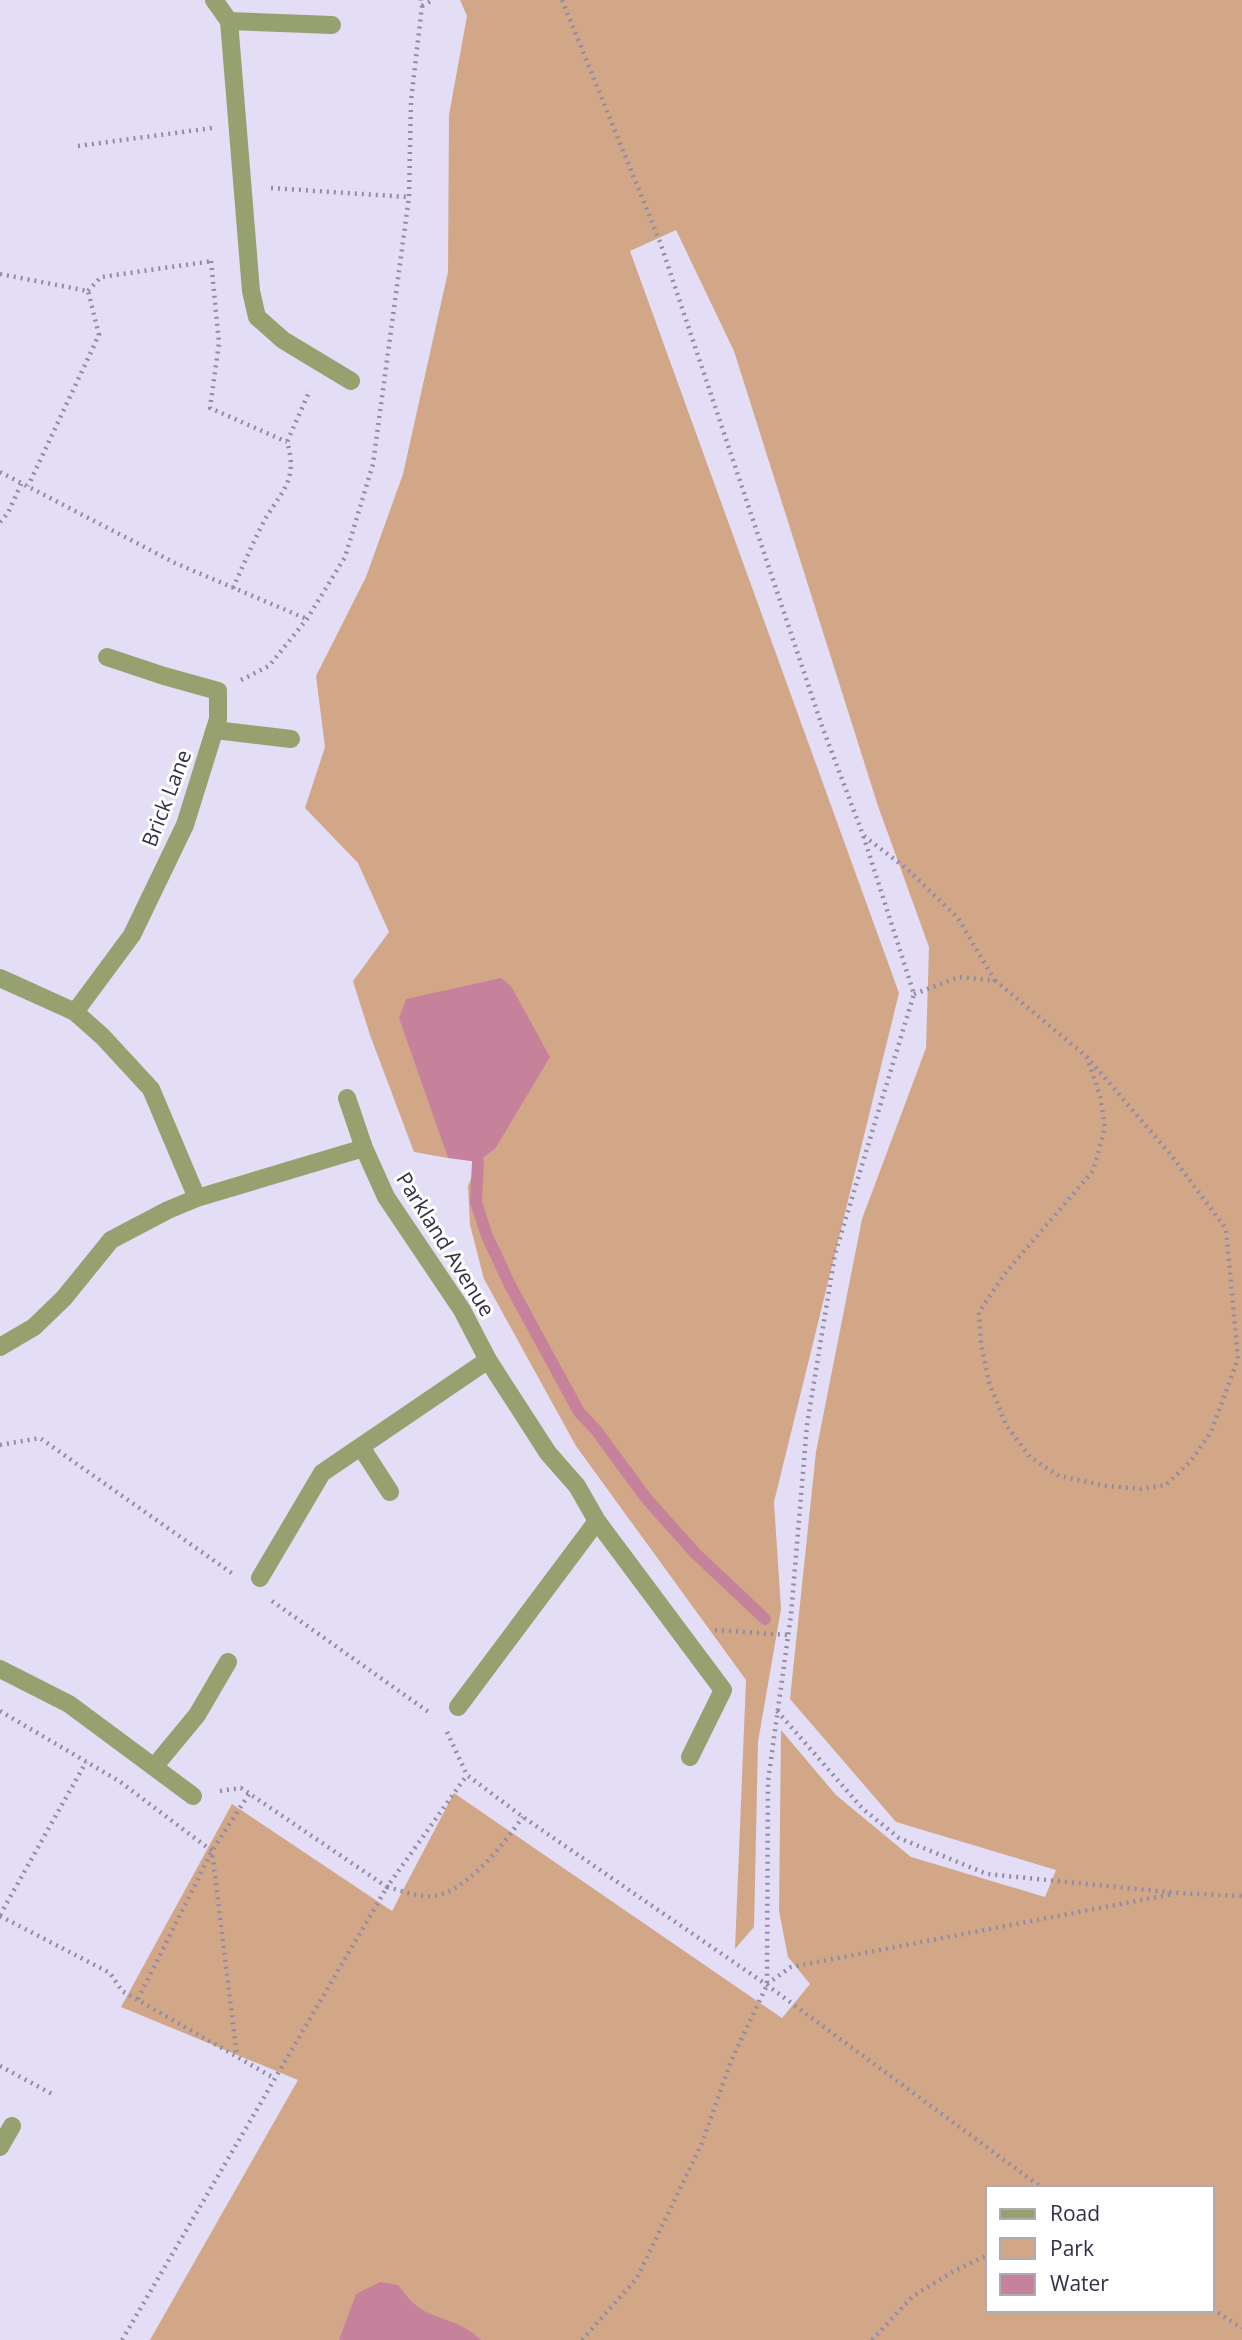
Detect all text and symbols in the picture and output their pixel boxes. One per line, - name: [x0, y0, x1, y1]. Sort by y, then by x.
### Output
- street label: Brick Lane: [135, 746, 197, 850]
- street label: Parkland Avenue: [390, 1167, 502, 1321]
- legend: [986, 2186, 1214, 2312]
- text: Road: [1050, 2199, 1100, 2227]
- text: Park: [1050, 2234, 1094, 2262]
- text: Water: [1050, 2269, 1109, 2297]

